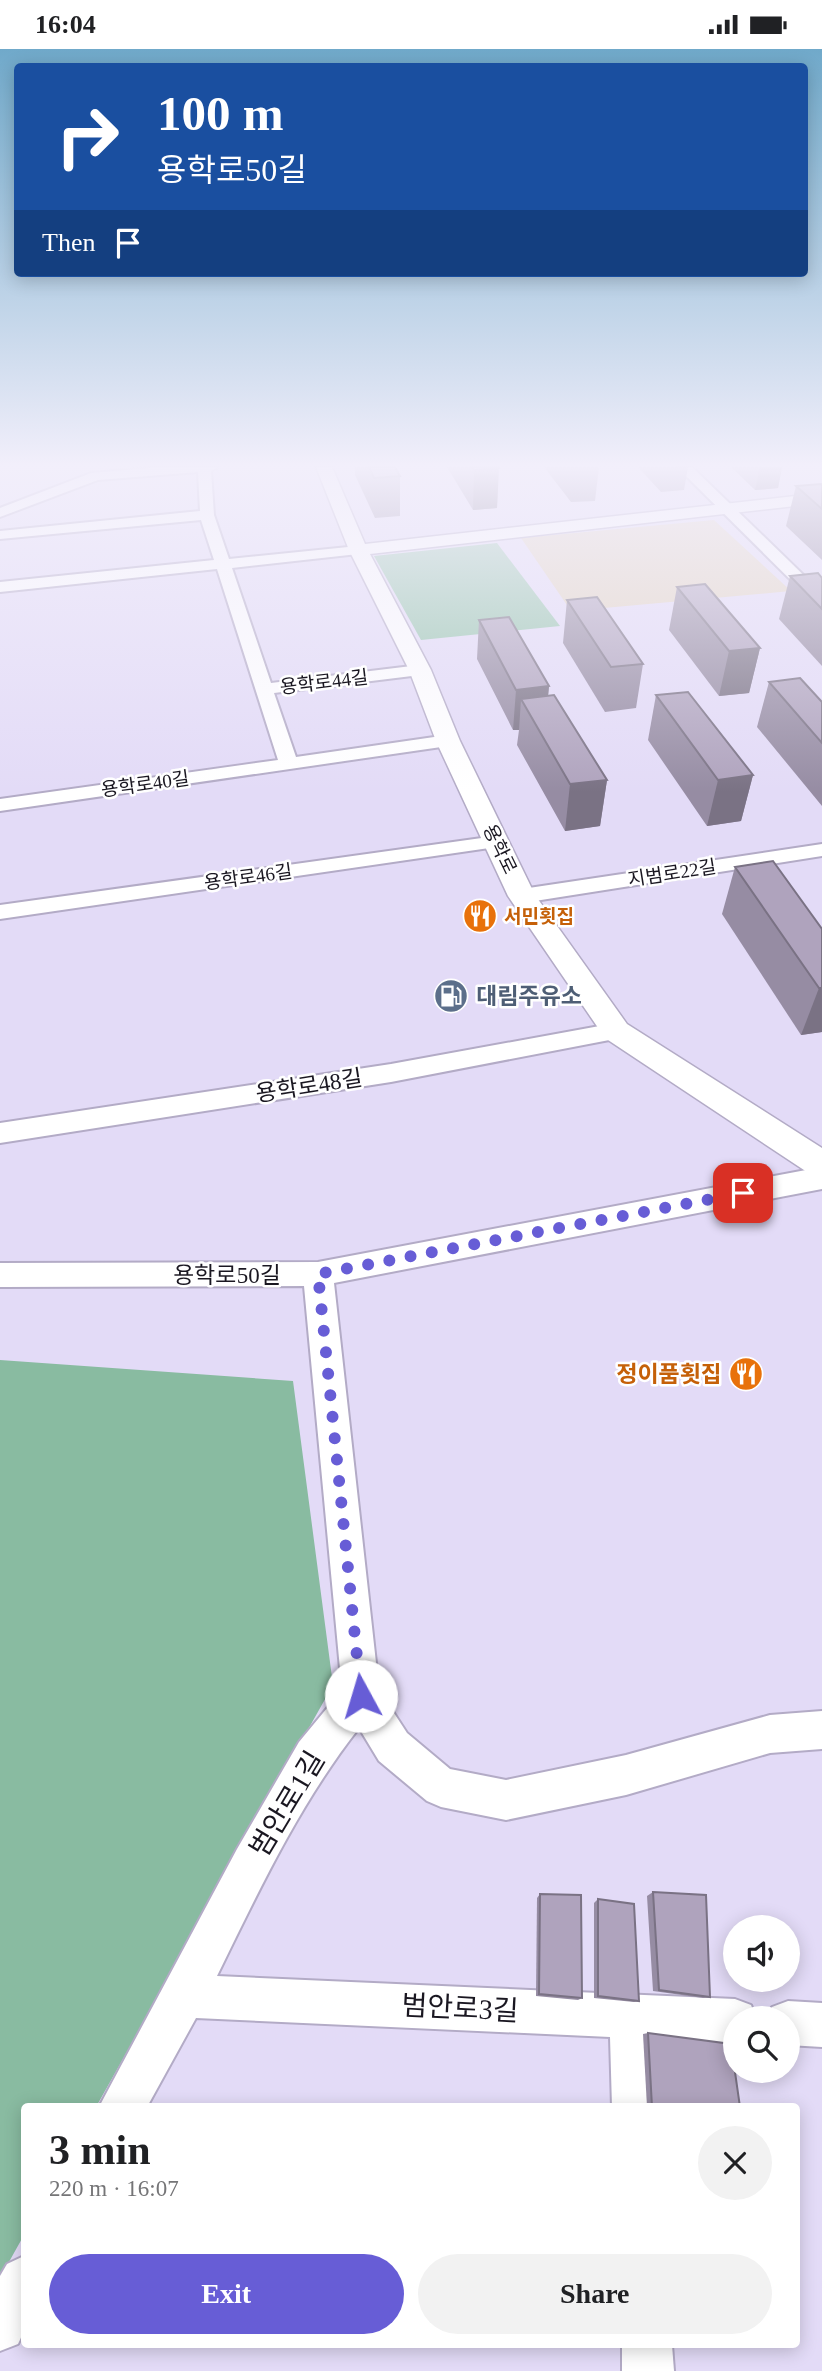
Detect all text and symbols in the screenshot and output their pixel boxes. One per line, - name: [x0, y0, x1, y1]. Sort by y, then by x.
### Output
- text: 16:04: [35, 10, 96, 39]
- text: 100 m: [157, 86, 284, 141]
- icon: right: [42, 91, 133, 182]
- text: 용학로50길: [157, 152, 307, 188]
- icon: arrive: [109, 224, 147, 262]
- text: Then: [42, 228, 95, 257]
- street label: 용학로44길: [279, 666, 369, 698]
- street label: 용학로40길: [100, 767, 190, 801]
- street label: 용학로: [479, 821, 521, 877]
- street label: 지범로22길: [626, 856, 718, 890]
- street label: 용학로46길: [203, 860, 293, 894]
- restaurant icon: 서민횟집: [461, 897, 499, 935]
- place label: 서민횟집: [504, 906, 574, 927]
- fuel station icon: 대림주유소: [432, 977, 470, 1015]
- place label: 대림주유소: [476, 984, 582, 1009]
- street label: 용학로48길: [254, 1065, 364, 1107]
- pin: [713, 1163, 773, 1223]
- icon: arrive: [724, 1174, 762, 1212]
- street label: 용학로50길: [173, 1263, 281, 1288]
- restaurant icon: 정이품횟집: [727, 1355, 765, 1393]
- place label: 정이품횟집: [616, 1362, 722, 1387]
- position arrow: [324, 1659, 398, 1733]
- street label: 범안로1길: [244, 1746, 330, 1862]
- map controls: [723, 1915, 800, 2083]
- button: sound: [723, 1915, 800, 1992]
- street label: 범안로3길: [401, 1989, 519, 2027]
- button: search: [723, 2006, 800, 2083]
- button: close: [698, 2126, 772, 2200]
- text: 3 min: [49, 2127, 151, 2173]
- text: 220 m · 16:07: [49, 2176, 179, 2201]
- button: Exit: [49, 2254, 404, 2334]
- button: Share: [418, 2254, 772, 2334]

